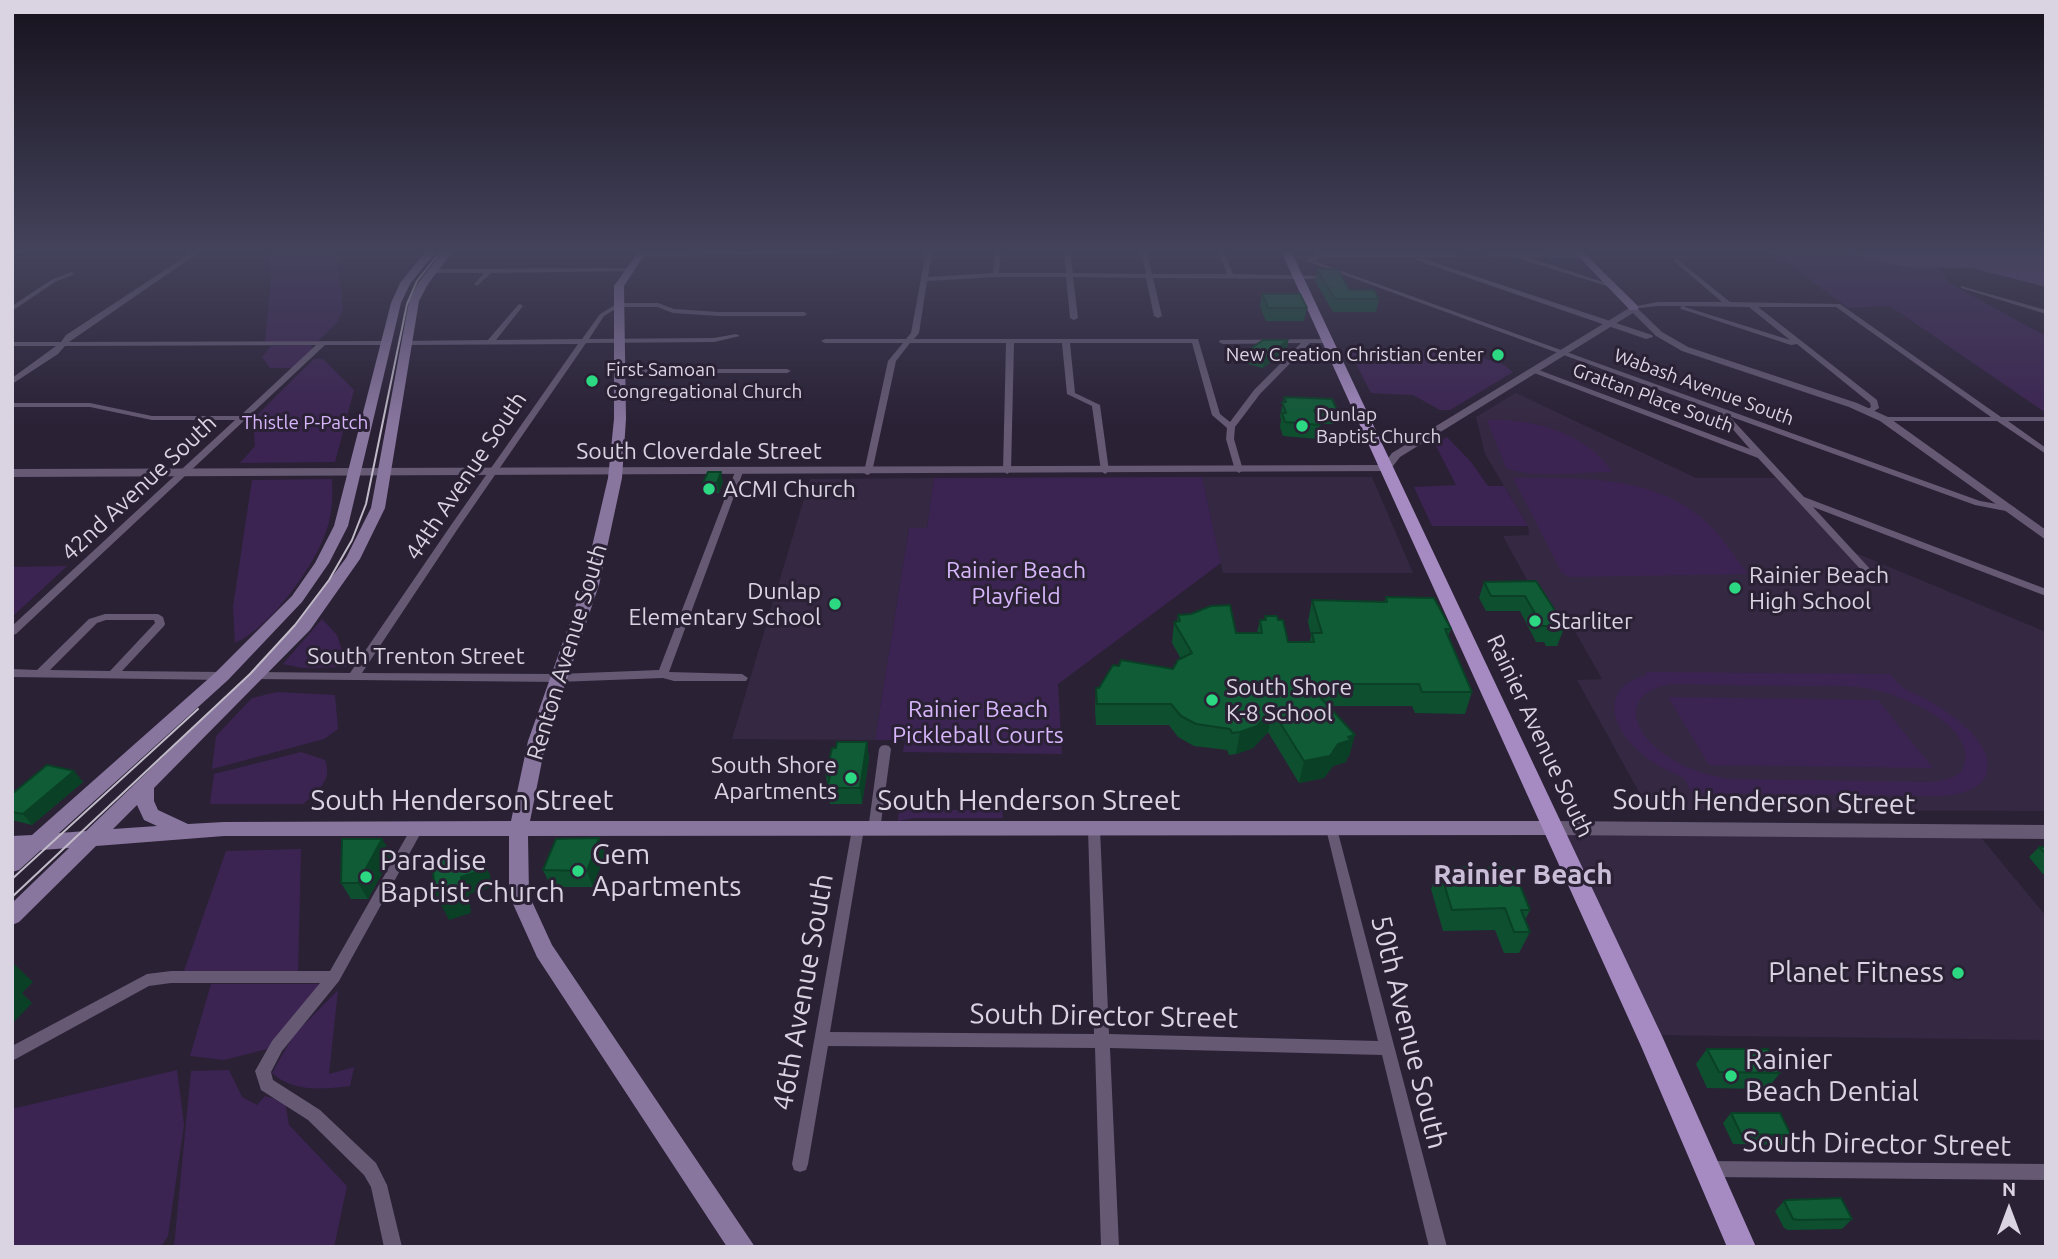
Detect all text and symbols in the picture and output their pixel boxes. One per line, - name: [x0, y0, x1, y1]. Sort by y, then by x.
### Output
- place label: New Creation Christian Center: [1226, 344, 1484, 366]
- street label: Wabash Avenue South: [1611, 344, 1797, 430]
- marker: New Creation Christian Center: [1490, 347, 1506, 363]
- street label: Grattan Place South: [1570, 358, 1736, 438]
- place label: First Samoan Congregational Church: [606, 359, 802, 403]
- marker: First Samoan Congregational Church: [584, 373, 600, 389]
- street label: 44th Avenue South: [399, 387, 533, 565]
- place label: Dunlap Baptist Church: [1316, 404, 1441, 448]
- street label: 42nd Avenue South: [56, 409, 222, 567]
- park label: Thistle P-Patch: [242, 412, 368, 434]
- marker: Dunlap Baptist Church: [1294, 418, 1310, 434]
- street label: South Cloverdale Street: [576, 437, 822, 465]
- place label: ACMI Church: [723, 475, 856, 503]
- marker: ACMI Church: [701, 481, 717, 497]
- street label: Renton Avenue South: [521, 541, 613, 763]
- park label: Rainier Beach Playfield: [946, 556, 1086, 610]
- place label: Rainier Beach High School: [1749, 561, 1889, 615]
- place label: Dunlap Elementary School: [628, 577, 821, 631]
- marker: Rainier Beach High School: [1727, 580, 1743, 596]
- marker: Dunlap Elementary School: [827, 596, 843, 612]
- place label: Starliter: [1549, 607, 1633, 635]
- marker: Starliter: [1527, 613, 1543, 629]
- street label: Rainier Avenue South: [1481, 630, 1599, 842]
- street label: South Trenton Street: [307, 642, 525, 670]
- place label: South Shore K-8 School: [1226, 673, 1352, 727]
- marker: South Shore K-8 School: [1204, 692, 1220, 708]
- park label: Rainier Beach Pickleball Courts: [892, 695, 1064, 749]
- place label: South Shore Apartments: [711, 751, 837, 805]
- marker: South Shore Apartments: [843, 770, 859, 786]
- street label: South Henderson Street: [1612, 783, 1916, 821]
- street label: South Henderson Street: [311, 784, 613, 818]
- street label: South Henderson Street: [878, 784, 1180, 818]
- place label: Gem Apartments: [592, 838, 741, 904]
- place label: Paradise Baptist Church: [380, 844, 565, 910]
- district label: Rainier Beach: [1433, 858, 1613, 892]
- marker: Gem Apartments: [570, 863, 586, 879]
- marker: Paradise Baptist Church: [358, 869, 374, 885]
- street label: 46th Avenue South: [766, 871, 840, 1113]
- street label: 50th Avenue South: [1364, 912, 1454, 1152]
- place label: Planet Fitness: [1768, 956, 1944, 990]
- marker: Planet Fitness: [1950, 965, 1966, 981]
- street label: South Director Street: [969, 997, 1239, 1035]
- place label: Rainier Beach Dential: [1745, 1043, 1919, 1109]
- marker: Rainier Beach Dential: [1723, 1068, 1739, 1084]
- street label: South Director Street: [1742, 1125, 2012, 1163]
- north arrow: [1974, 1175, 2044, 1245]
- text: N: [2002, 1178, 2016, 1200]

